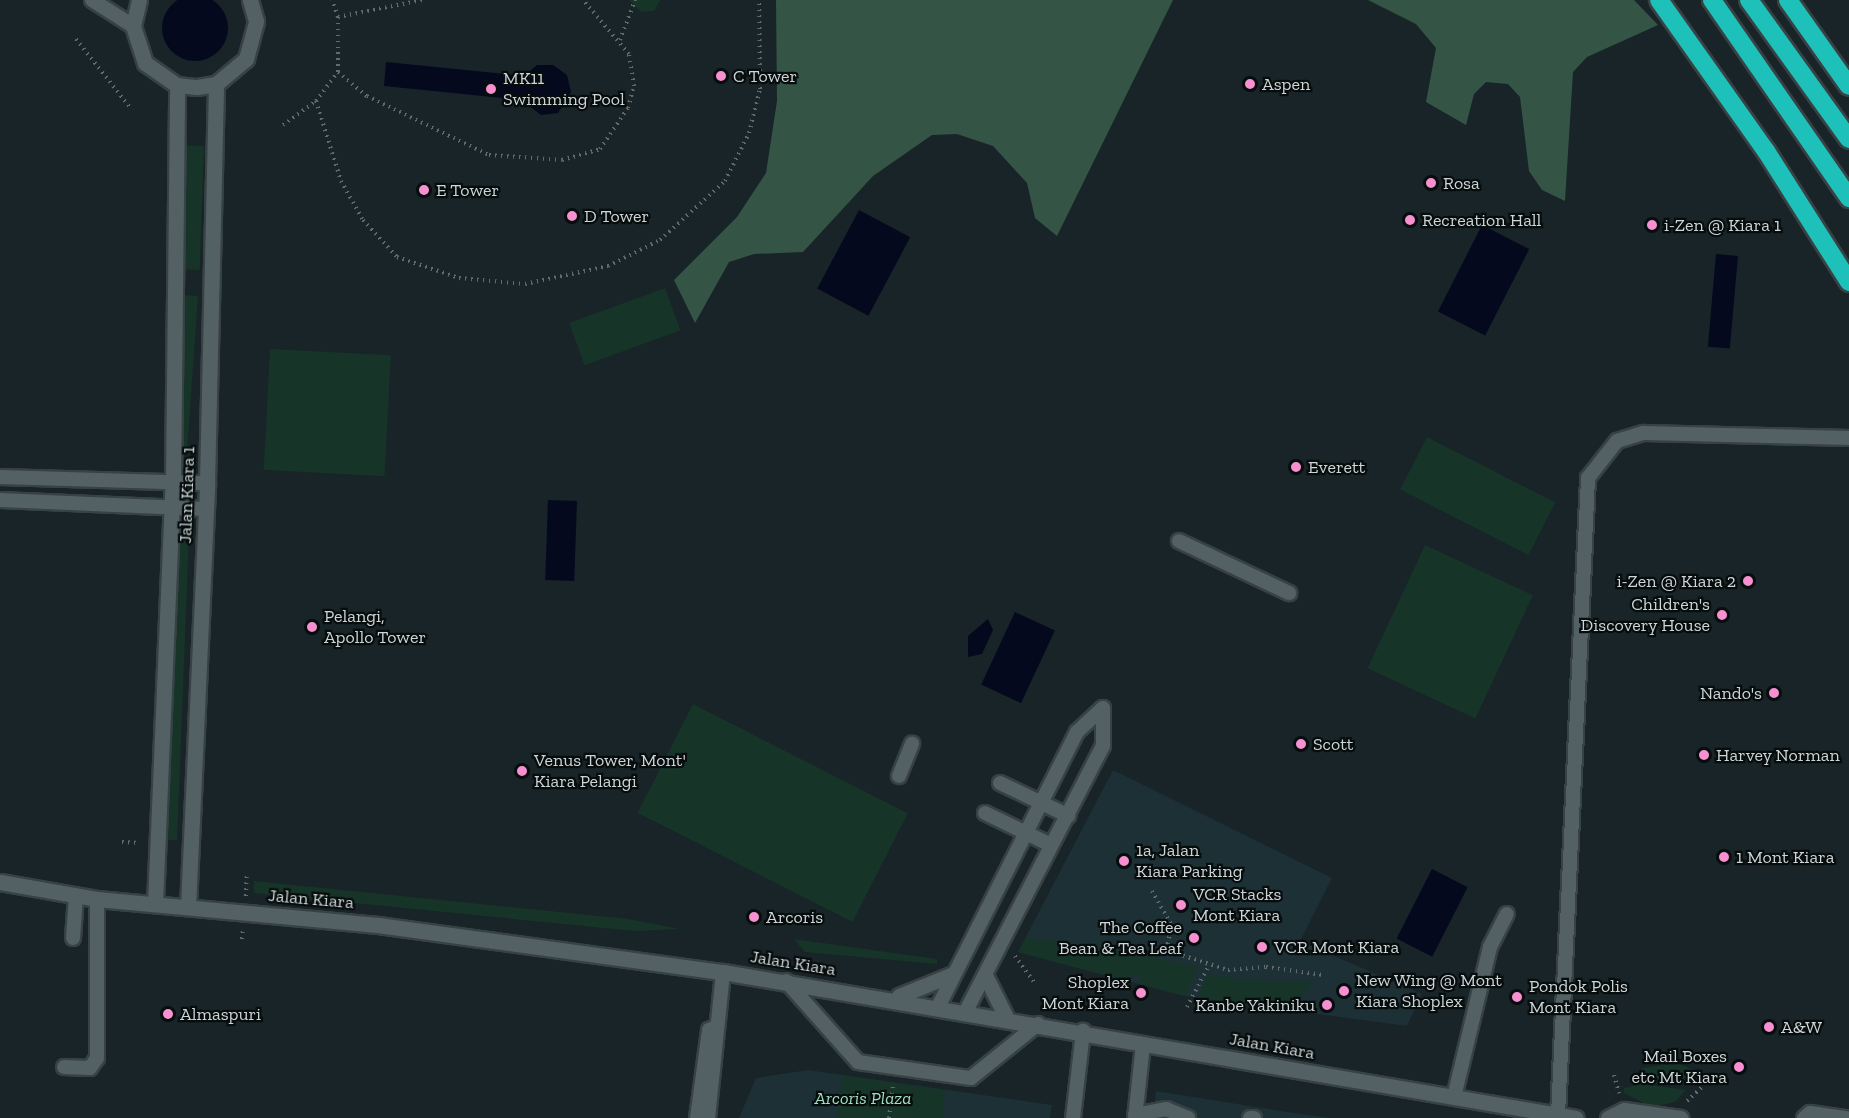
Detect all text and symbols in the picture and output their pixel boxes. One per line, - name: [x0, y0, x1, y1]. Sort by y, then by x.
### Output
- place label: C Tower: [733, 65, 797, 87]
- place label: MK11 Swimming Pool: [503, 68, 625, 110]
- marker: C Tower: [714, 69, 728, 83]
- place label: Aspen: [1262, 73, 1310, 95]
- marker: Aspen: [1243, 77, 1257, 91]
- marker: MK11 Swimming Pool: [484, 82, 498, 96]
- place label: Rosa: [1443, 172, 1480, 194]
- marker: Rosa: [1424, 176, 1438, 190]
- place label: E Tower: [436, 179, 499, 201]
- marker: E Tower: [417, 183, 431, 197]
- place label: D Tower: [584, 205, 649, 227]
- marker: D Tower: [565, 209, 579, 223]
- place label: Recreation Hall: [1422, 209, 1541, 231]
- marker: Recreation Hall: [1403, 213, 1417, 227]
- place label: i-Zen @ Kiara 1: [1664, 214, 1781, 236]
- marker: i-Zen @ Kiara 1: [1645, 218, 1659, 232]
- street label: Jalan Kiara 1: [175, 446, 199, 544]
- place label: Everett: [1308, 456, 1365, 478]
- marker: Everett: [1289, 460, 1303, 474]
- place label: i-Zen @ Kiara 2: [1617, 570, 1736, 592]
- marker: i-Zen @ Kiara 2: [1741, 574, 1755, 588]
- place label: Children's Discovery House: [1580, 594, 1710, 636]
- place label: Pelangi, Apollo Tower: [324, 606, 426, 648]
- marker: Children's Discovery House: [1715, 608, 1729, 622]
- marker: Pelangi, Apollo Tower: [305, 620, 319, 634]
- place label: Nando's: [1700, 682, 1762, 704]
- marker: Nando's: [1767, 686, 1781, 700]
- place label: Scott: [1313, 733, 1353, 755]
- marker: Scott: [1294, 737, 1308, 751]
- place label: Harvey Norman: [1716, 744, 1840, 766]
- marker: Harvey Norman: [1697, 748, 1711, 762]
- place label: Venus Tower, Mont' Kiara Pelangi: [534, 750, 686, 792]
- marker: Venus Tower, Mont' Kiara Pelangi: [515, 764, 529, 778]
- place label: 1a, Jalan Kiara Parking: [1136, 840, 1243, 882]
- place label: 1 Mont Kiara: [1736, 846, 1834, 868]
- marker: 1 Mont Kiara: [1717, 850, 1731, 864]
- marker: 1a, Jalan Kiara Parking: [1117, 854, 1131, 868]
- place label: VCR Stacks Mont Kiara: [1193, 884, 1282, 926]
- street label: Jalan Kiara: [267, 885, 355, 913]
- marker: VCR Stacks Mont Kiara: [1174, 898, 1188, 912]
- place label: Arcoris: [766, 906, 823, 928]
- marker: Arcoris: [747, 910, 761, 924]
- place label: The Coffee Bean & Tea Leaf: [1058, 917, 1182, 960]
- marker: The Coffee Bean & Tea Leaf: [1187, 931, 1201, 945]
- place label: VCR Mont Kiara: [1274, 936, 1399, 958]
- marker: VCR Mont Kiara: [1255, 940, 1269, 954]
- street label: Jalan Kiara: [749, 946, 837, 980]
- place label: New Wing @ Mont Kiara Shoplex: [1356, 970, 1503, 1012]
- place label: Shoplex Mont Kiara: [1042, 972, 1129, 1014]
- place label: Pondok Polis Mont Kiara: [1529, 976, 1628, 1018]
- marker: New Wing @ Mont Kiara Shoplex: [1337, 984, 1351, 998]
- marker: Shoplex Mont Kiara: [1134, 986, 1148, 1000]
- marker: Pondok Polis Mont Kiara: [1510, 990, 1524, 1004]
- place label: Kanbe Yakiniku: [1195, 994, 1315, 1016]
- marker: Kanbe Yakiniku: [1320, 998, 1334, 1012]
- place label: Almaspuri: [180, 1003, 261, 1025]
- marker: Almaspuri: [161, 1007, 175, 1021]
- place label: A&W: [1781, 1016, 1822, 1038]
- marker: A&W: [1762, 1020, 1776, 1034]
- street label: Jalan Kiara: [1228, 1028, 1316, 1064]
- place label: Mail Boxes etc Mt Kiara: [1632, 1046, 1727, 1088]
- marker: Mail Boxes etc Mt Kiara: [1732, 1060, 1746, 1074]
- park label: Arcoris Plaza: [815, 1087, 911, 1109]

